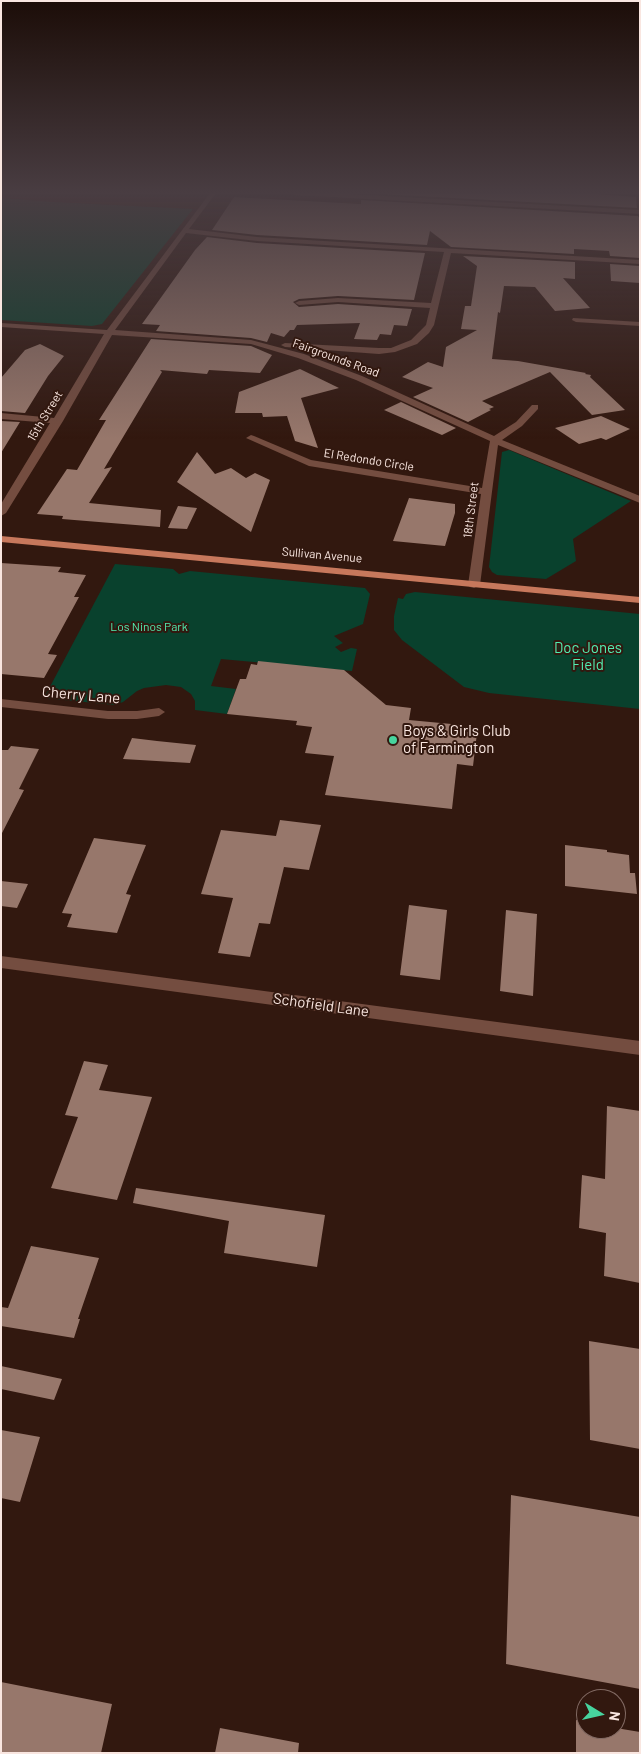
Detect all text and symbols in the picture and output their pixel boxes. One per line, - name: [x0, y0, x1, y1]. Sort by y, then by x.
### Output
- street label: Fairgrounds Road: [291, 336, 381, 380]
- street label: 15th Street: [24, 388, 66, 444]
- street label: El Redondo Circle: [323, 446, 415, 474]
- street label: 18th Street: [460, 481, 482, 539]
- street label: Sullivan Avenue: [281, 544, 363, 566]
- park label: Los Ninos Park: [110, 620, 188, 634]
- park label: Doc Jones Field: [554, 639, 622, 674]
- street label: Cherry Lane: [41, 683, 121, 707]
- place label: Boys & Girls Club of Farmington: [403, 722, 511, 757]
- marker: Boys & Girls Club of Farmington: [387, 734, 399, 746]
- street label: Schofield Lane: [272, 989, 370, 1021]
- north arrow: [576, 1689, 626, 1739]
- text: N: [606, 1710, 624, 1722]

